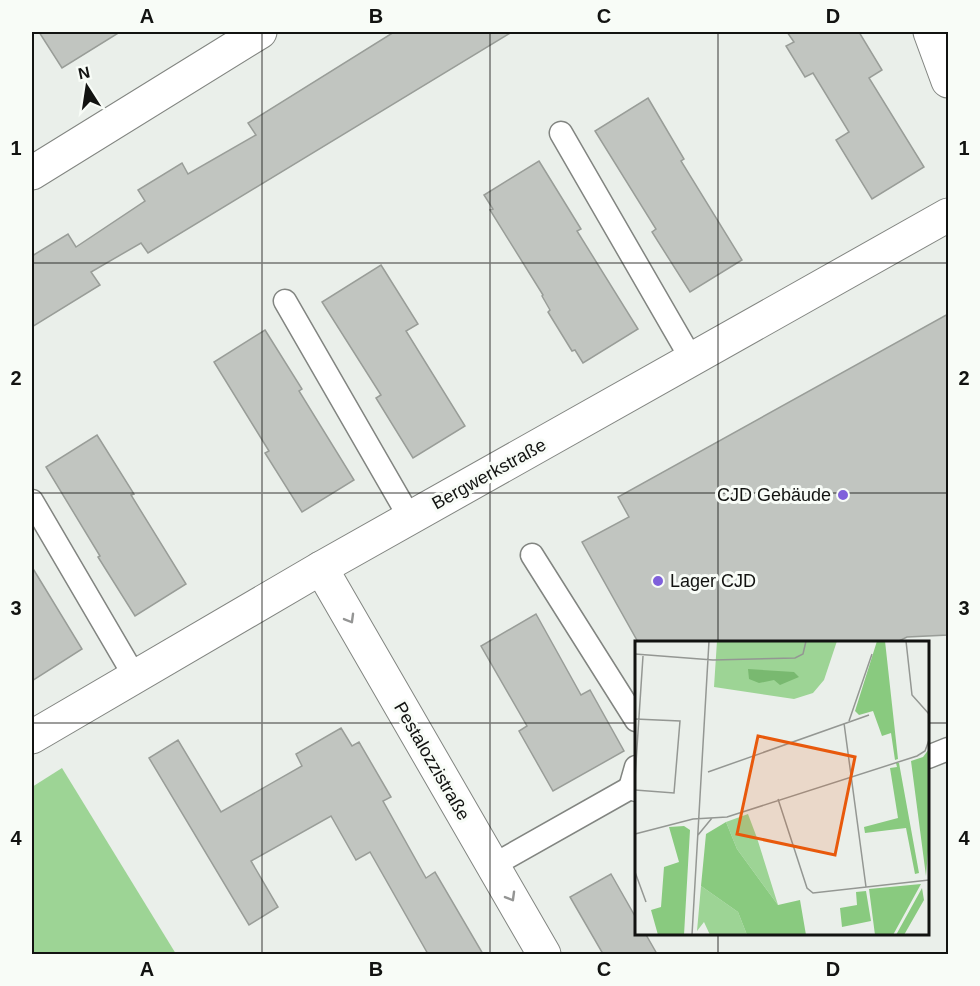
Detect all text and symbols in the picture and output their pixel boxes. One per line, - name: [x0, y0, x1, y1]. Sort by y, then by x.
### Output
- text: A: [140, 5, 154, 27]
- text: B: [369, 5, 383, 27]
- text: C: [597, 5, 611, 27]
- text: D: [826, 5, 840, 27]
- north arrow: [57, 57, 117, 117]
- text: N: [77, 63, 91, 82]
- text: 1: [10, 137, 22, 159]
- text: 1: [958, 137, 970, 159]
- text: 2: [10, 367, 22, 389]
- text: 2: [958, 367, 970, 389]
- street label: Bergwerkstraße: [429, 434, 549, 514]
- place label: CJD Gebäude: [717, 485, 831, 505]
- marker: CJD Gebäude: [836, 488, 850, 502]
- place label: Lager CJD: [670, 571, 756, 591]
- marker: Lager CJD: [651, 574, 665, 588]
- text: 3: [10, 597, 22, 619]
- text: 3: [958, 597, 970, 619]
- one-way arrow: [343, 613, 354, 623]
- inset map: [635, 641, 929, 935]
- street label: Pestalozzistraße: [390, 698, 474, 824]
- text: 4: [10, 827, 22, 849]
- text: 4: [958, 827, 970, 849]
- one-way arrow: [503, 891, 515, 901]
- text: A: [140, 958, 154, 980]
- text: B: [369, 958, 383, 980]
- text: C: [597, 958, 611, 980]
- text: D: [826, 958, 840, 980]

